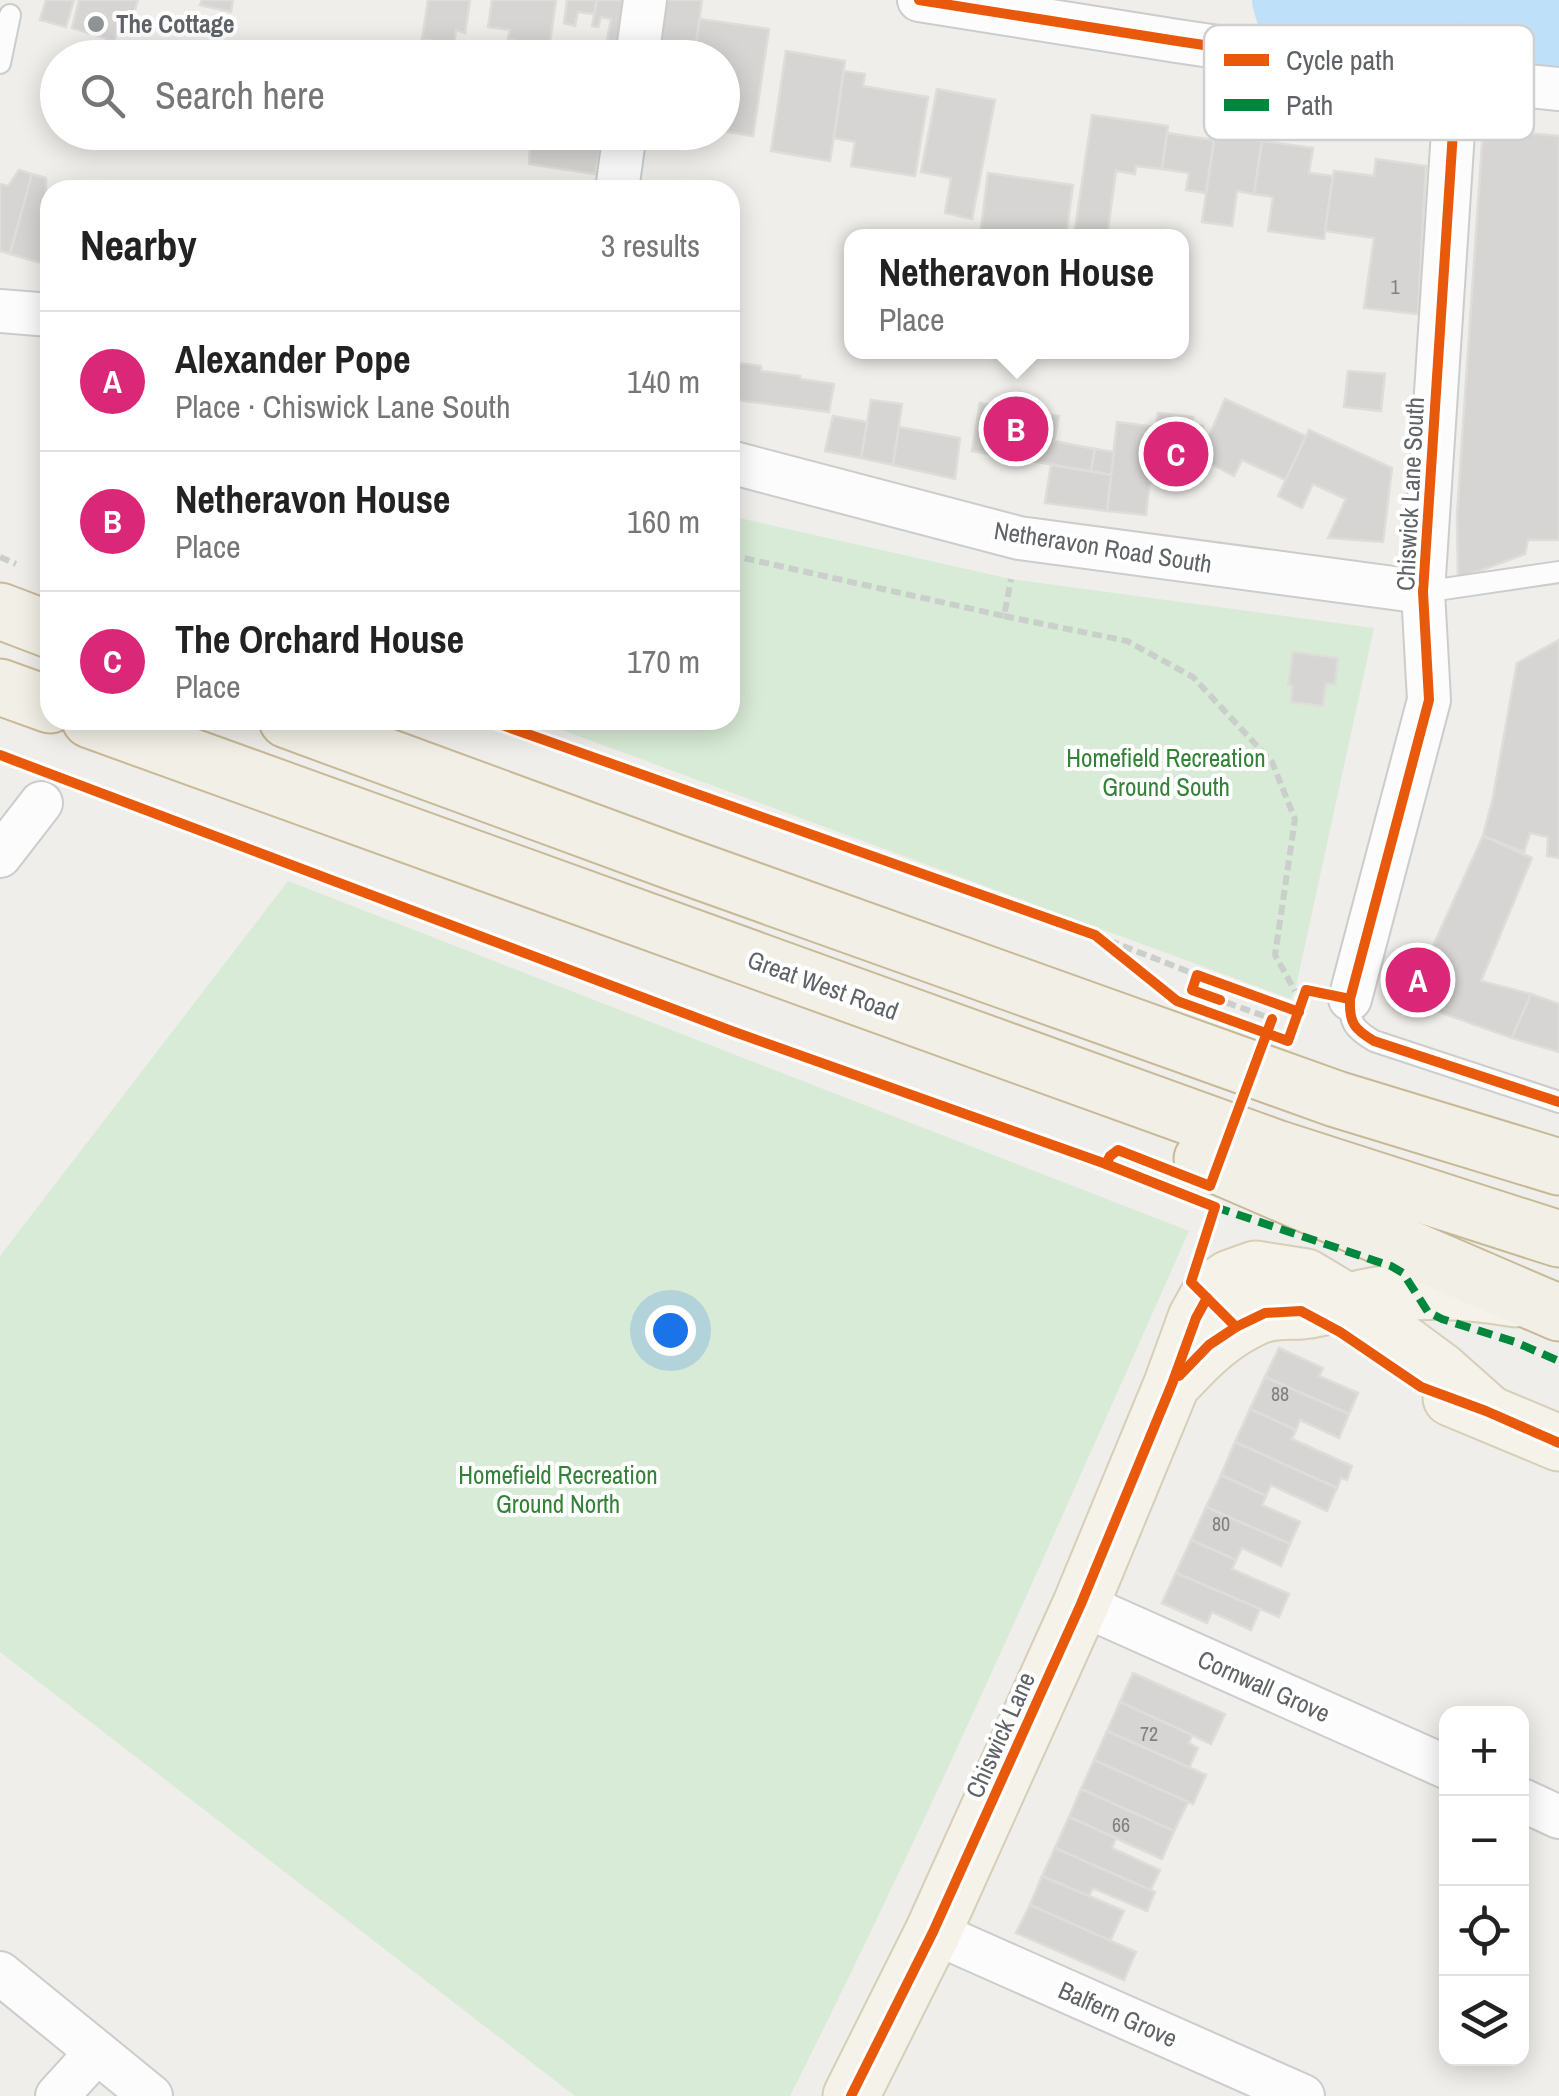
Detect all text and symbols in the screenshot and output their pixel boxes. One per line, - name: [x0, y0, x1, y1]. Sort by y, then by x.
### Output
- place label: The Cottage: [116, 7, 234, 41]
- marker: The Cottage: [85, 13, 107, 35]
- legend: [1204, 25, 1534, 140]
- search box: [40, 40, 740, 150]
- text: Cycle path: [1286, 41, 1394, 79]
- icon: search: [75, 68, 130, 123]
- text: Search here: [155, 70, 325, 121]
- text: Path: [1286, 86, 1333, 124]
- text: Nearby: [80, 217, 197, 273]
- text: 3 results: [601, 224, 700, 267]
- popup: [844, 229, 1189, 359]
- text: Netheravon House: [879, 247, 1154, 298]
- house number: 1: [1390, 273, 1400, 300]
- text: Place: [879, 298, 944, 341]
- text: Alexander Pope: [175, 334, 411, 385]
- text: A: [103, 360, 122, 403]
- text: 140 m: [627, 360, 700, 403]
- text: Place · Chiswick Lane South: [175, 385, 511, 428]
- pin: B: [984, 392, 1048, 466]
- street label: Chiswick Lane South: [1388, 396, 1432, 592]
- pin: C: [1144, 416, 1208, 492]
- text: Netheravon House: [175, 474, 450, 525]
- text: B: [103, 500, 122, 543]
- text: 160 m: [627, 500, 700, 543]
- street label: Netheravon Road South: [992, 513, 1214, 581]
- text: Place: [175, 525, 241, 568]
- text: The Orchard House: [175, 614, 464, 665]
- text: C: [103, 640, 122, 683]
- text: 170 m: [627, 640, 700, 683]
- text: Place: [175, 665, 241, 708]
- park label: Homefield Recreation Ground South: [1066, 741, 1266, 804]
- street label: Great West Road: [743, 942, 903, 1028]
- pin: A: [1386, 942, 1450, 1018]
- your location: [645, 1305, 696, 1356]
- house number: 88: [1271, 1380, 1289, 1407]
- park label: Homefield Recreation Ground North: [458, 1458, 658, 1521]
- house number: 80: [1212, 1510, 1230, 1537]
- street label: Cornwall Grove: [1193, 1642, 1335, 1730]
- street label: Chiswick Lane: [957, 1667, 1043, 1803]
- map controls: [1439, 1706, 1529, 2066]
- button: +: [1439, 1706, 1529, 1796]
- house number: 72: [1140, 1720, 1158, 1747]
- button: −: [1439, 1796, 1529, 1886]
- house number: 66: [1112, 1811, 1130, 1838]
- button: locate: [1439, 1886, 1529, 1976]
- street label: Balfern Grove: [1053, 1973, 1183, 2055]
- button: layers: [1439, 1976, 1529, 2066]

